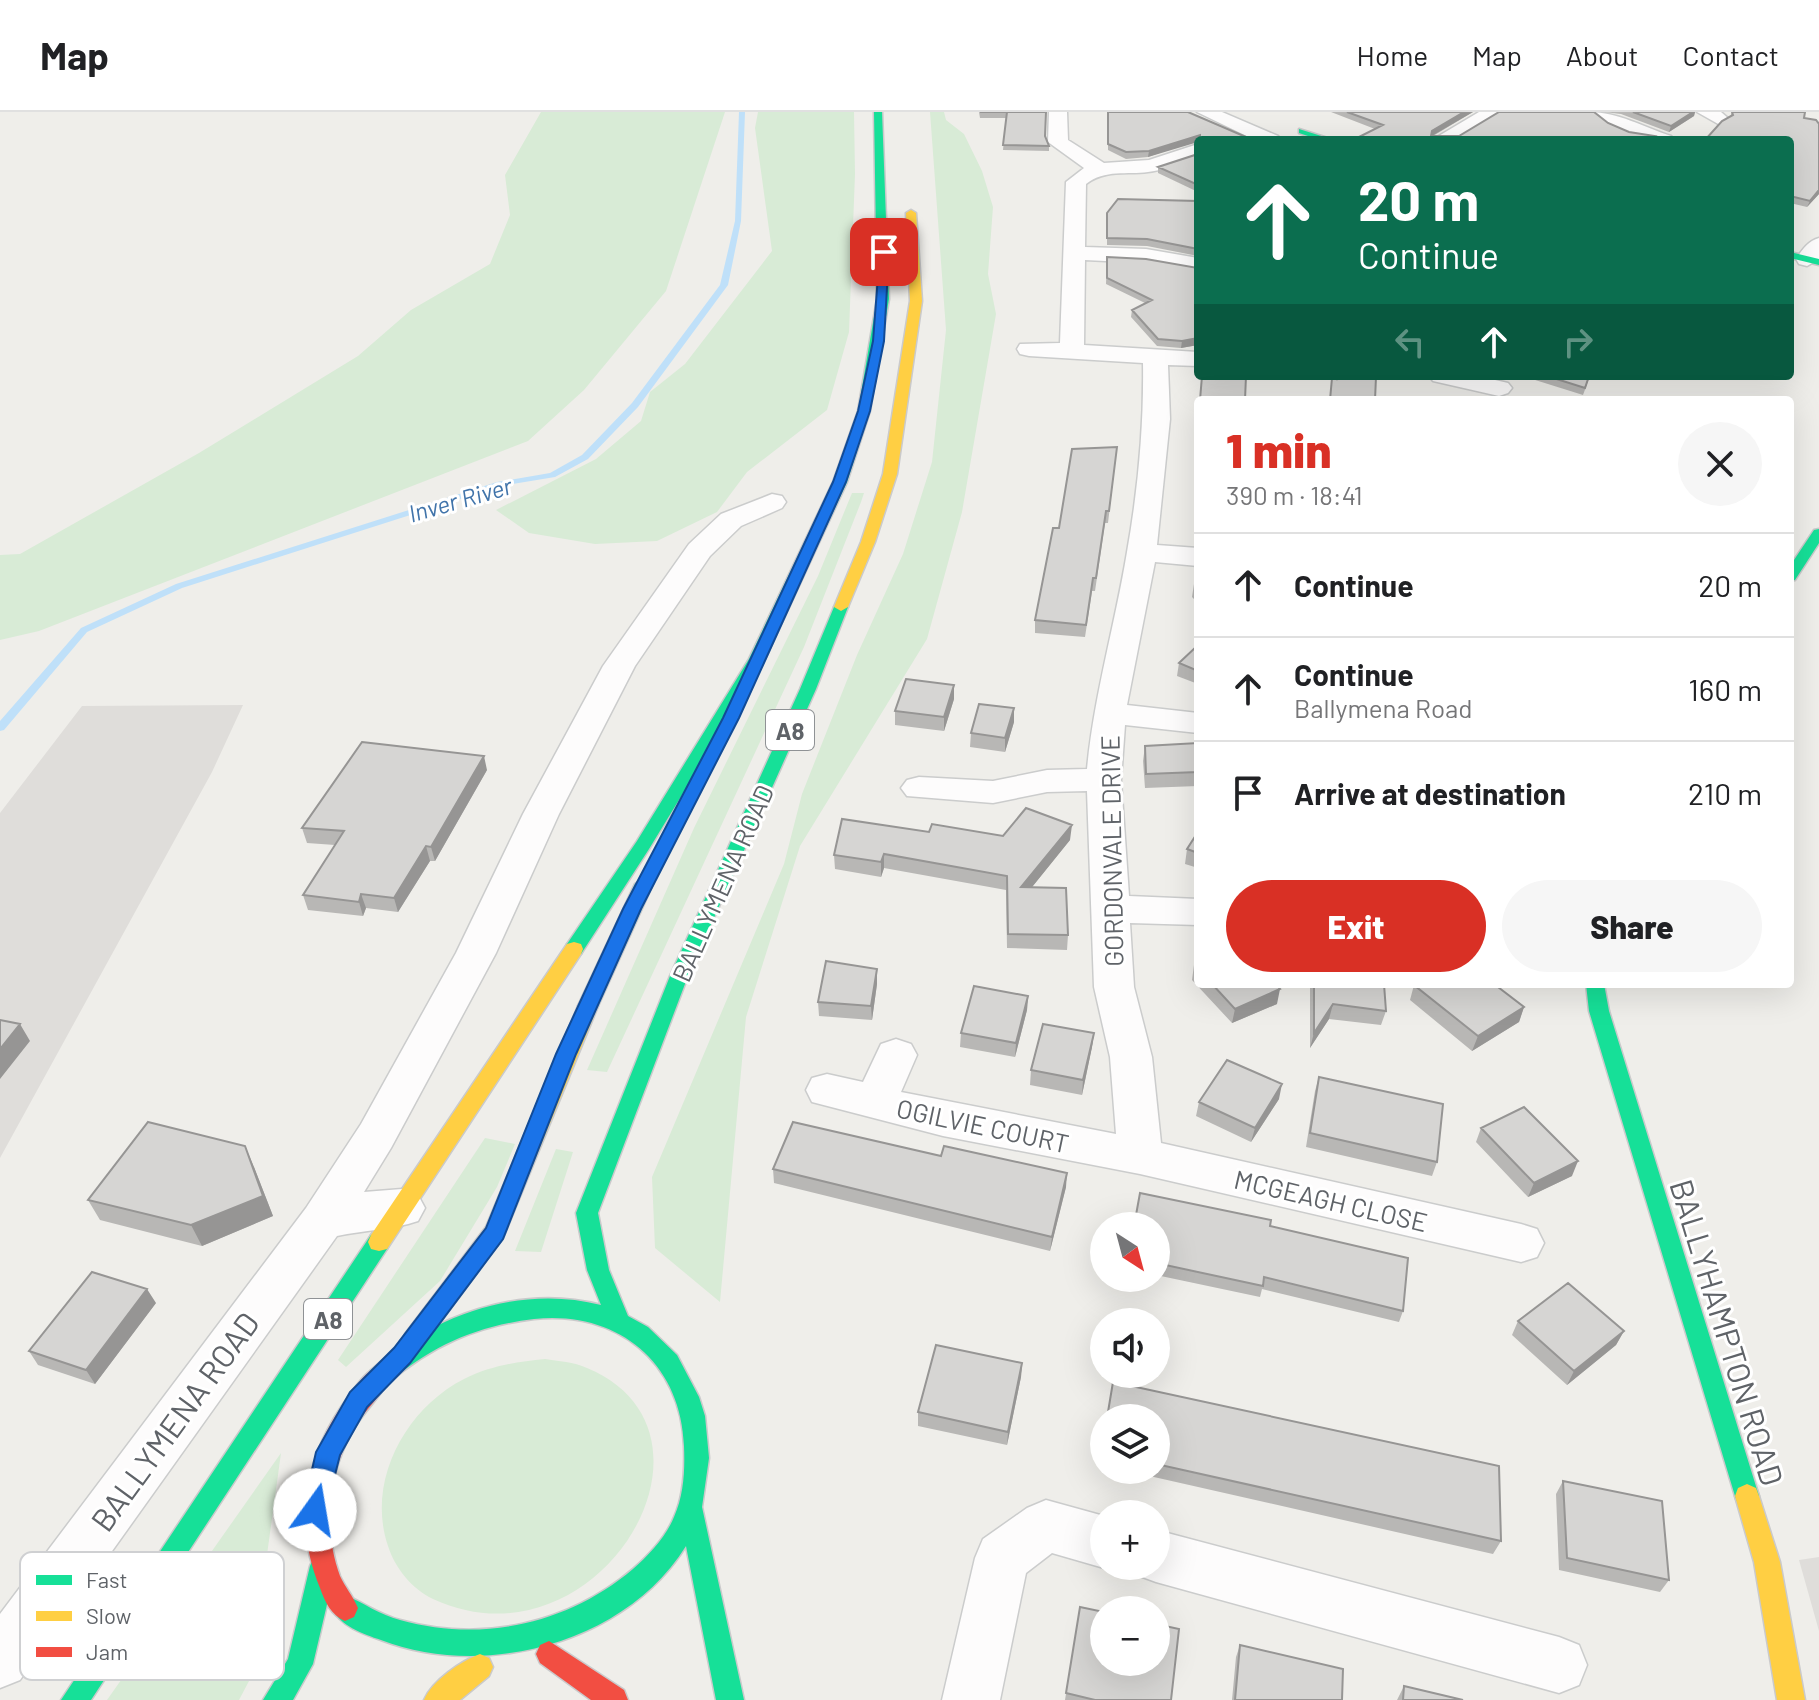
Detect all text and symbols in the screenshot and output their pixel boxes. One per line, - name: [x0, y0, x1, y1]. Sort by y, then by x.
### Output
- text: Map: [40, 32, 109, 78]
- text: Home: [1357, 38, 1428, 72]
- text: Map: [1472, 38, 1522, 72]
- text: About: [1566, 38, 1638, 72]
- text: Contact: [1682, 38, 1779, 72]
- text: 20 m: [1358, 165, 1479, 232]
- icon: ahead: [1226, 168, 1330, 272]
- pin: [850, 218, 918, 286]
- icon: arrive: [862, 230, 906, 274]
- text: Continue: [1358, 233, 1499, 276]
- icon: left: [1388, 320, 1432, 364]
- icon: ahead: [1472, 320, 1516, 364]
- icon: right: [1556, 320, 1600, 364]
- text: 1 min: [1226, 420, 1332, 478]
- button: close: [1678, 422, 1762, 506]
- water label: Inver River: [405, 470, 517, 528]
- text: 390 m · 18:41: [1226, 479, 1363, 510]
- icon: ahead: [1226, 563, 1270, 607]
- text: Continue: [1294, 567, 1414, 603]
- text: 20 m: [1698, 567, 1762, 603]
- text: Continue: [1294, 656, 1414, 692]
- icon: ahead: [1226, 667, 1270, 711]
- text: 160 m: [1688, 671, 1762, 707]
- text: Ballymena Road: [1294, 692, 1473, 723]
- road number: A8: [766, 710, 814, 750]
- street label: GORDONVALE DRIVE: [1093, 735, 1129, 967]
- icon: arrive: [1226, 771, 1270, 815]
- text: Arrive at destination: [1294, 775, 1566, 811]
- text: 210 m: [1688, 775, 1762, 811]
- street label: BALLYMENA ROAD: [665, 780, 779, 986]
- button: Exit: [1226, 880, 1486, 972]
- button: Share: [1502, 880, 1762, 972]
- street label: OGILVIE COURT: [894, 1092, 1072, 1158]
- street label: MCGEAGH CLOSE: [1231, 1163, 1431, 1237]
- street label: BALLYHAMPTON ROAD: [1663, 1174, 1793, 1490]
- north arrow: [1090, 1212, 1170, 1292]
- map controls: [1090, 1212, 1170, 1676]
- road number: A8: [304, 1299, 352, 1339]
- street label: BALLYMENA ROAD: [82, 1304, 266, 1538]
- button: sound: [1090, 1308, 1170, 1388]
- button: layers: [1090, 1404, 1170, 1484]
- position arrow: [273, 1468, 357, 1552]
- button: +: [1090, 1500, 1170, 1580]
- legend: [20, 1552, 284, 1680]
- text: Fast: [86, 1566, 128, 1592]
- button: −: [1090, 1596, 1170, 1676]
- text: Slow: [86, 1602, 131, 1628]
- text: Jam: [86, 1638, 128, 1664]

